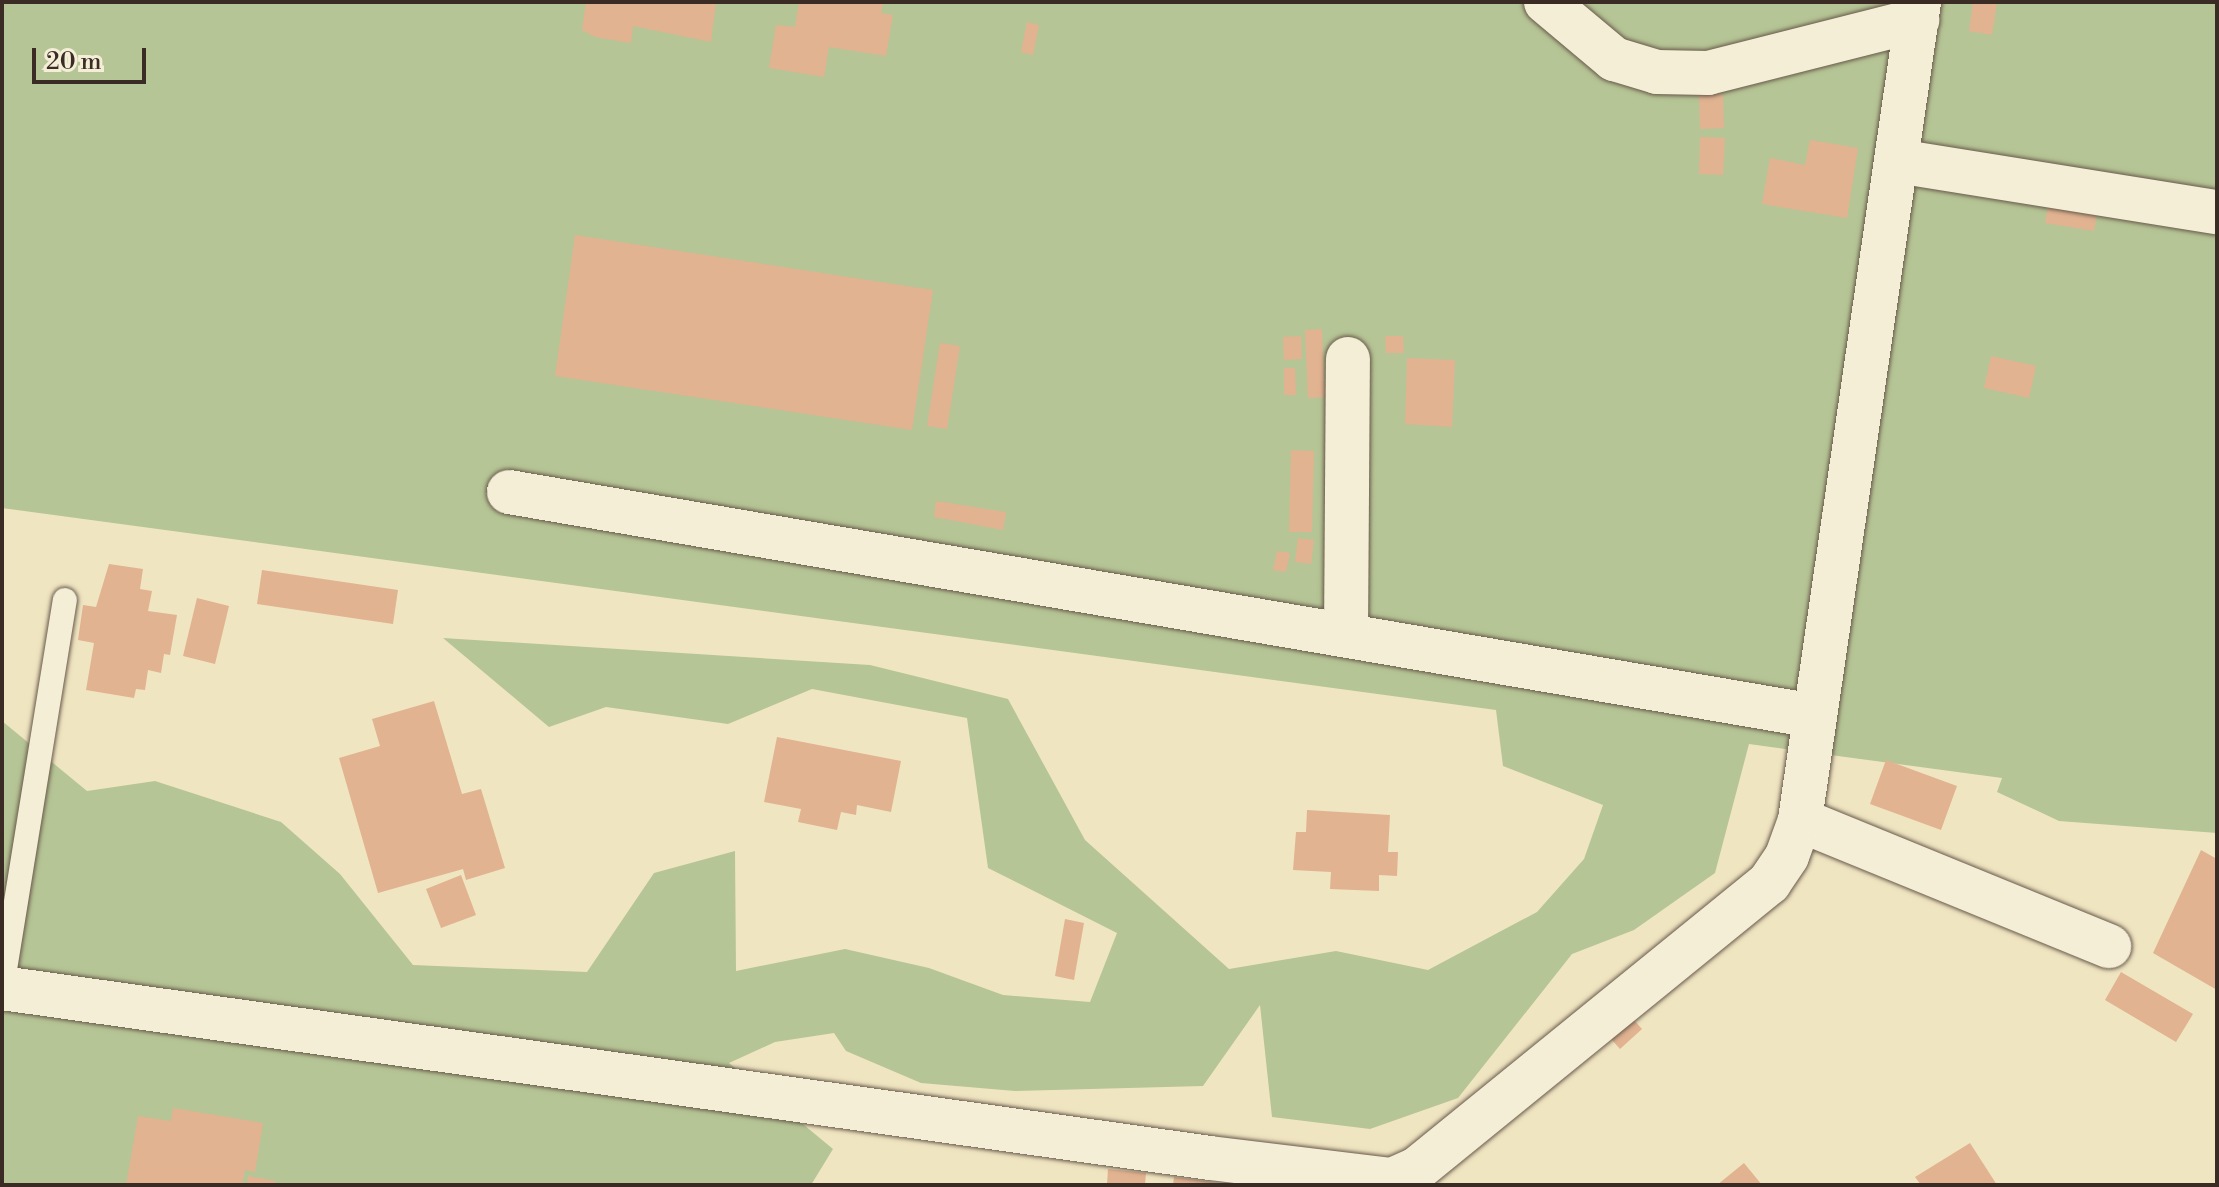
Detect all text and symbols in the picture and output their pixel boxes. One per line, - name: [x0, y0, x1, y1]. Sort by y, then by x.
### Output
- scale bar: [36, 32, 150, 82]
- text: 20 m: [46, 47, 102, 77]

